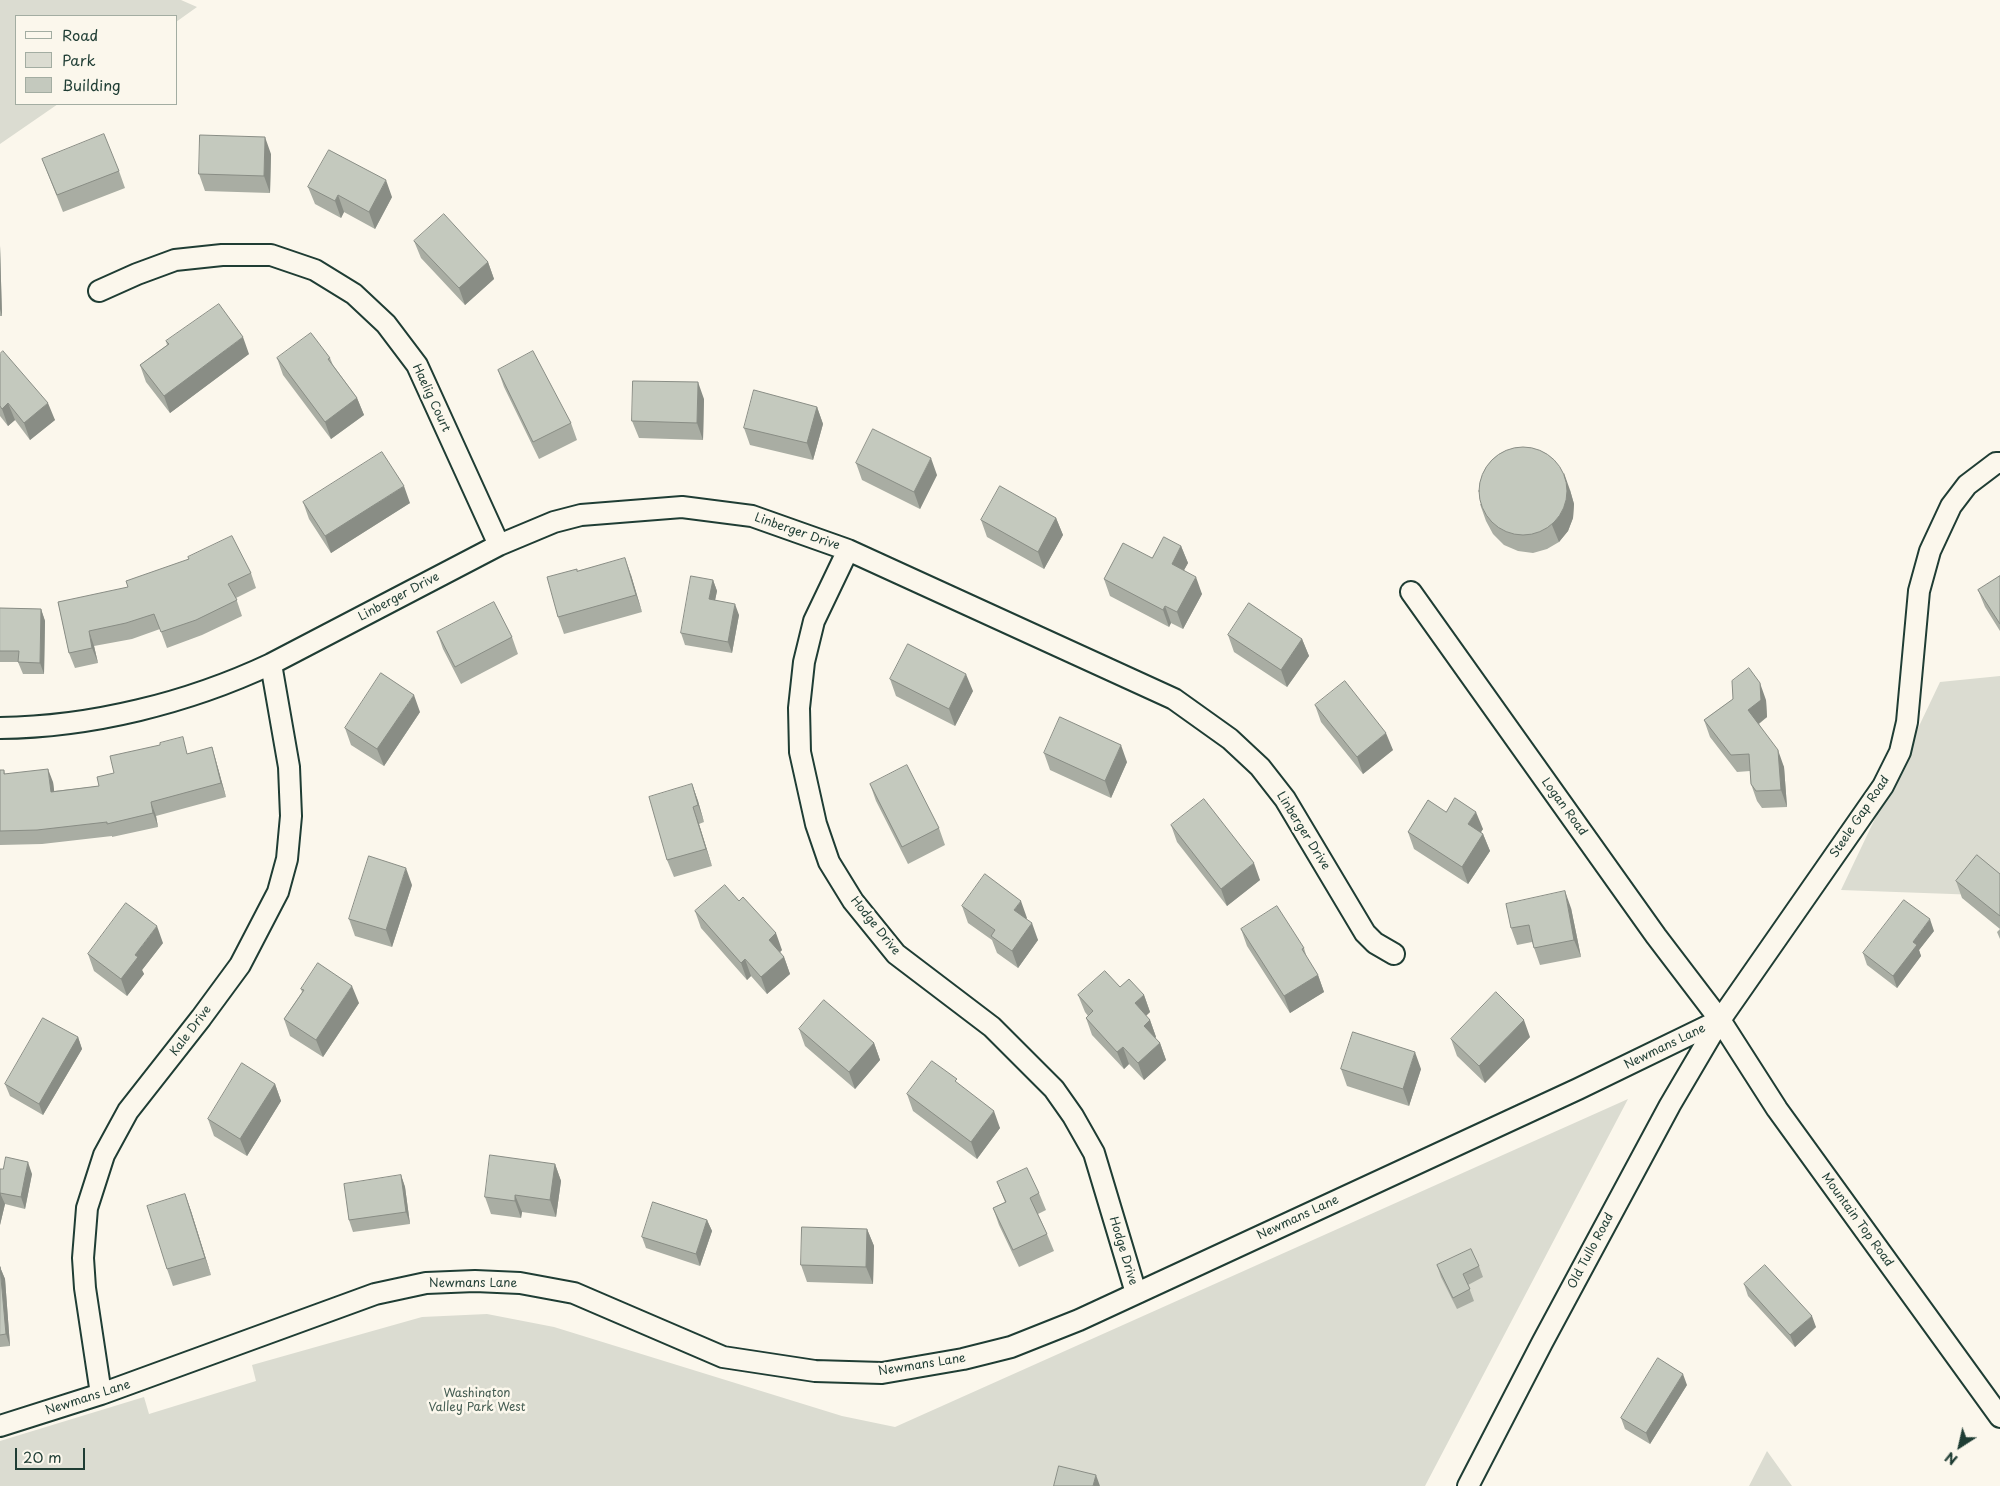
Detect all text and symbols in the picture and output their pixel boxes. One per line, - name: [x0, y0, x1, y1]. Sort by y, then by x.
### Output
- legend: [15, 15, 178, 105]
- text: Road: [62, 23, 98, 46]
- text: Park: [62, 48, 96, 71]
- text: Building: [62, 73, 121, 96]
- street label: Haelig Court: [409, 362, 453, 434]
- street label: Linberger Drive: [752, 511, 842, 553]
- street label: Linberger Drive: [356, 570, 442, 624]
- street label: Steele Gap Road: [1827, 773, 1893, 861]
- street label: Logan Road: [1538, 775, 1590, 839]
- street label: Linberger Drive: [1273, 789, 1333, 873]
- street label: Hodge Drive: [847, 894, 903, 958]
- street label: Kale Drive: [167, 1003, 215, 1059]
- street label: Newmans Lane: [1622, 1021, 1708, 1073]
- street label: Mountain Top Road: [1818, 1170, 1896, 1270]
- street label: Newmans Lane: [1255, 1193, 1341, 1243]
- street label: Old Tullo Road: [1565, 1211, 1617, 1291]
- street label: Hodge Drive: [1106, 1215, 1140, 1287]
- street label: Newmans Lane: [429, 1277, 517, 1291]
- street label: Newmans Lane: [877, 1351, 967, 1379]
- street label: Newmans Lane: [44, 1377, 132, 1419]
- park label: Washington Valley Park West: [428, 1387, 526, 1415]
- north arrow: [1935, 1421, 1985, 1471]
- scale bar: [18, 1438, 88, 1470]
- text: 20 m: [23, 1445, 62, 1468]
- text: N: [1941, 1447, 1962, 1470]

